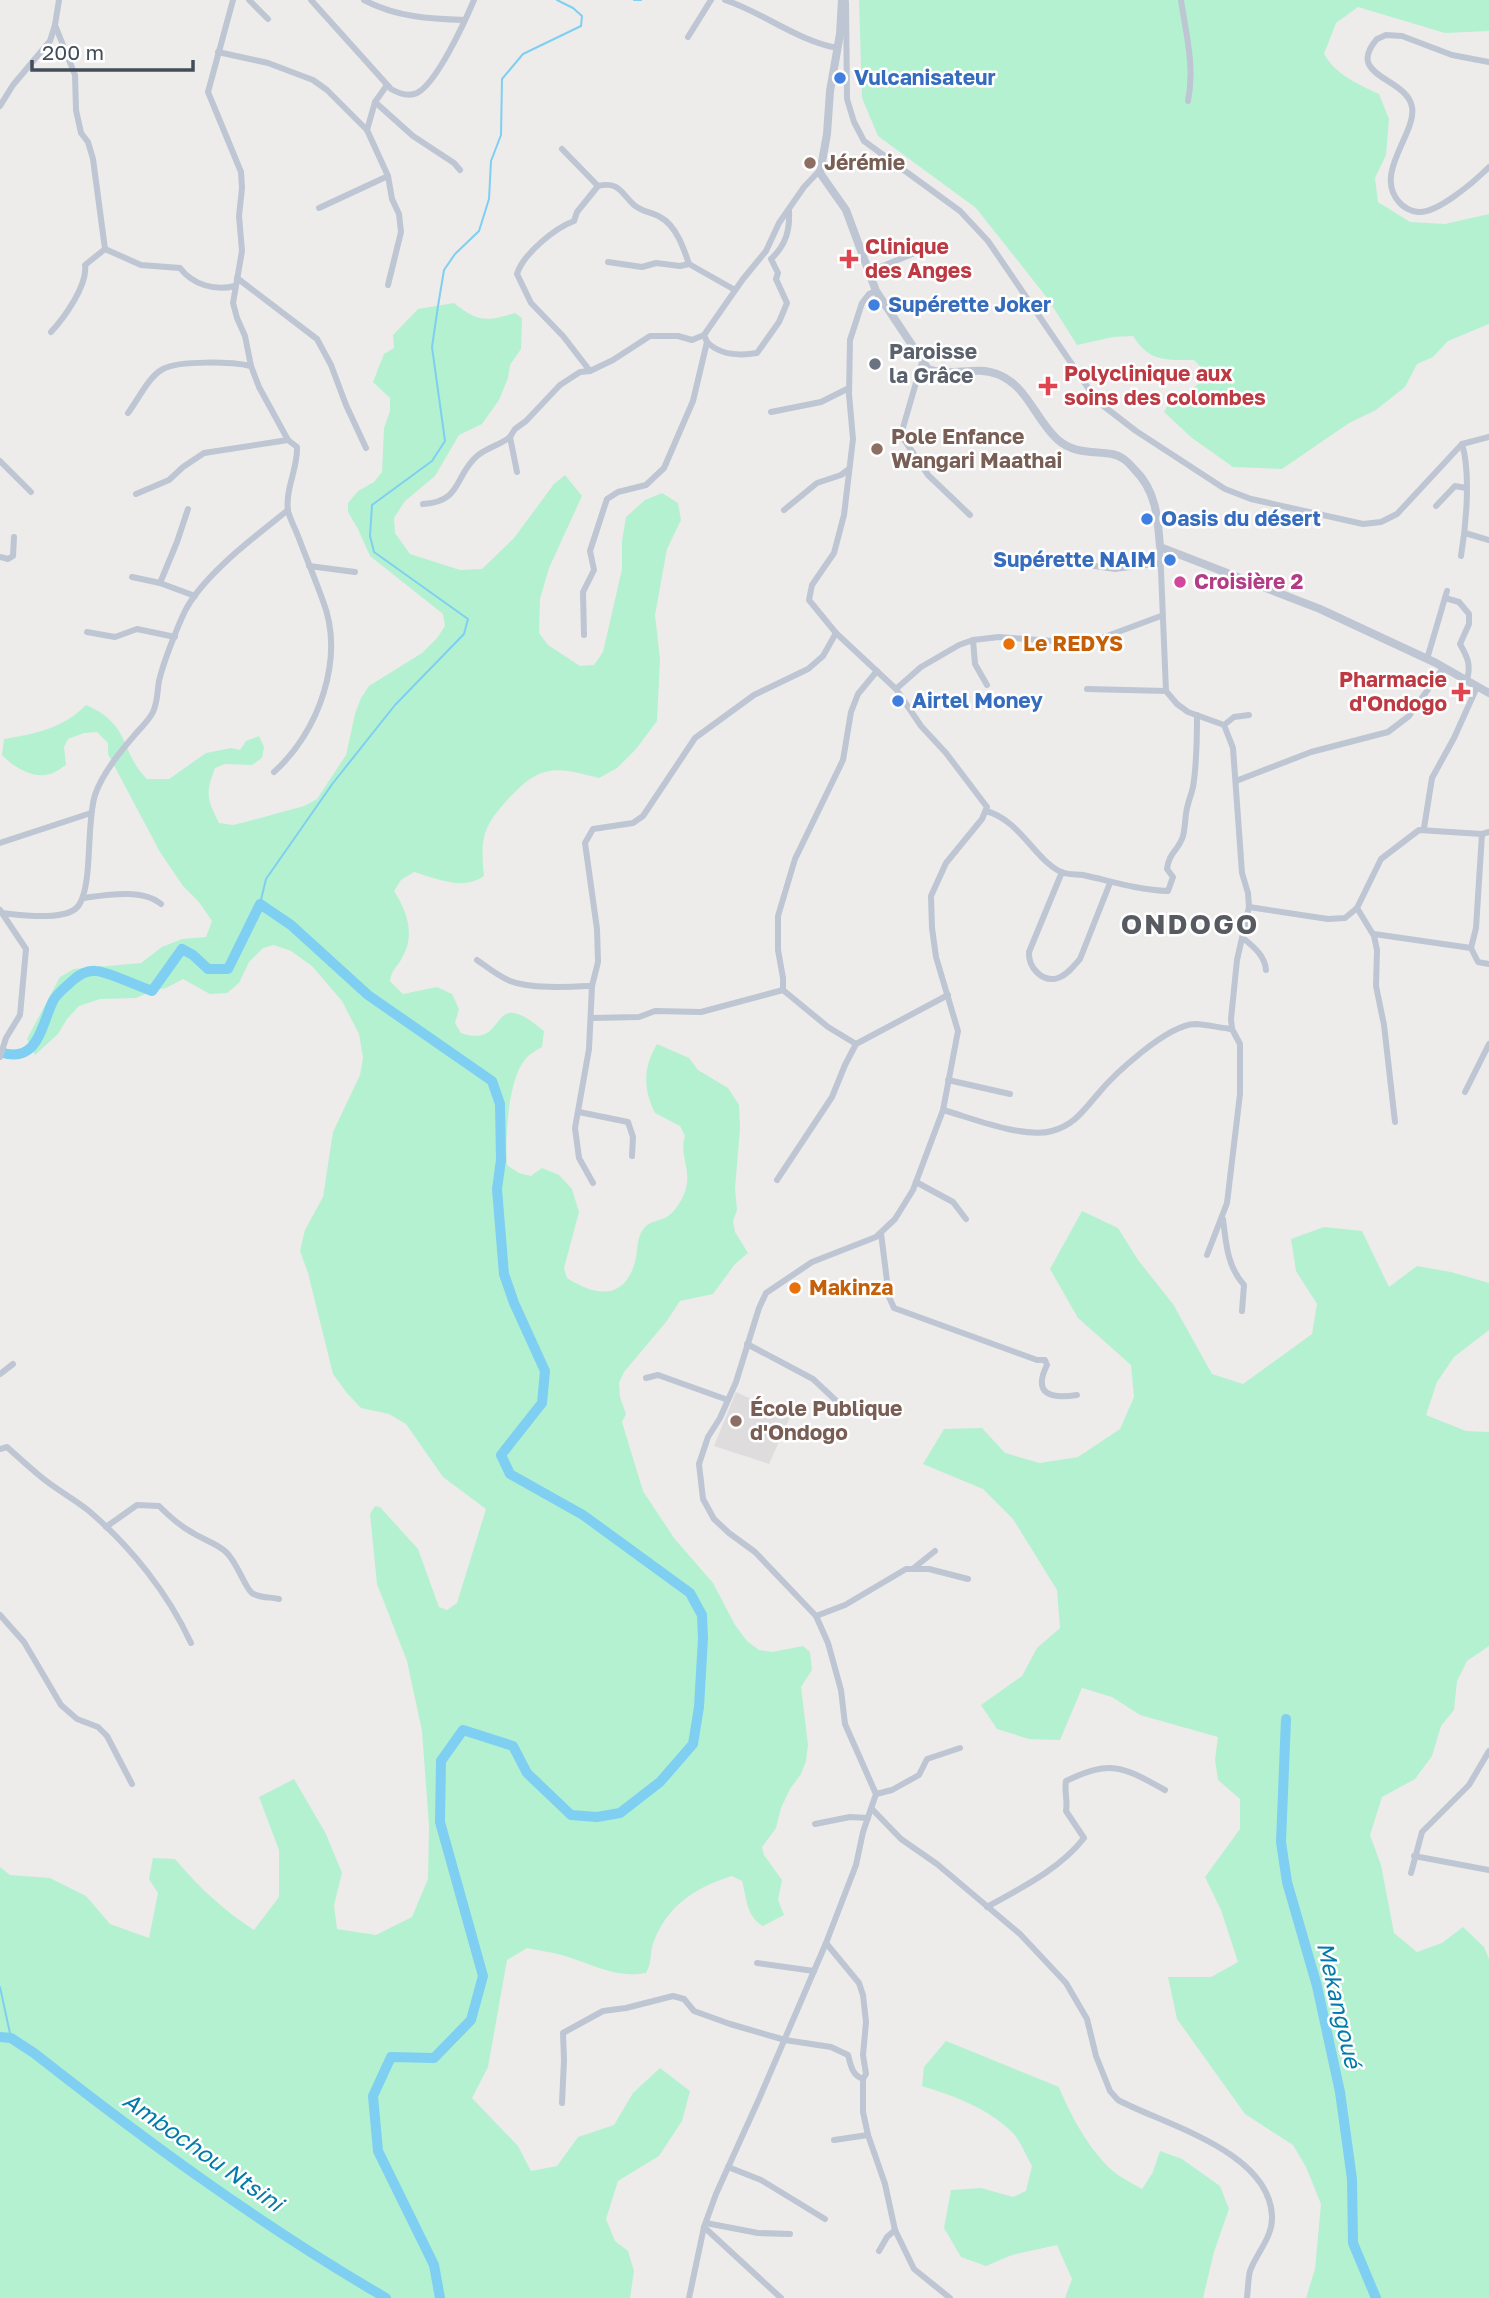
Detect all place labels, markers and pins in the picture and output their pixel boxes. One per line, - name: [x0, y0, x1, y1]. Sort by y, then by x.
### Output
- place label: Vulcanisateur: [854, 64, 996, 90]
- marker: Vulcanisateur: [832, 70, 848, 86]
- place label: Jérémie: [824, 149, 905, 175]
- marker: Jérémie: [802, 155, 818, 171]
- place label: Clinique des Anges: [865, 233, 972, 283]
- marker: Clinique des Anges: [839, 249, 859, 269]
- place label: Supérette Joker: [888, 291, 1051, 317]
- marker: Supérette Joker: [866, 297, 882, 313]
- place label: Paroisse la Grâce: [889, 338, 977, 388]
- marker: Paroisse la Grâce: [867, 356, 883, 372]
- place label: Polyclinique aux soins des colombes: [1064, 360, 1266, 410]
- marker: Polyclinique aux soins des colombes: [1038, 376, 1058, 396]
- place label: Pole Enfance Wangari Maathai: [891, 423, 1062, 473]
- marker: Pole Enfance Wangari Maathai: [869, 441, 885, 457]
- place label: Oasis du désert: [1161, 505, 1321, 531]
- marker: Oasis du désert: [1139, 511, 1155, 527]
- place label: Supérette NAIM: [993, 546, 1156, 572]
- marker: Supérette NAIM: [1162, 552, 1178, 568]
- place label: Croisière 2: [1194, 568, 1304, 594]
- marker: Croisière 2: [1172, 574, 1188, 590]
- place label: Le REDYS: [1023, 630, 1123, 656]
- marker: Le REDYS: [1001, 636, 1017, 652]
- place label: Pharmacie d'Ondogo: [1339, 666, 1447, 716]
- marker: Pharmacie d'Ondogo: [1453, 684, 1469, 700]
- place label: Airtel Money: [912, 687, 1043, 713]
- marker: Airtel Money: [890, 693, 906, 709]
- place label: Makinza: [809, 1274, 893, 1300]
- marker: Makinza: [787, 1280, 803, 1296]
- place label: École Publique d'Ondogo: [750, 1395, 902, 1445]
- marker: École Publique d'Ondogo: [728, 1413, 744, 1429]

